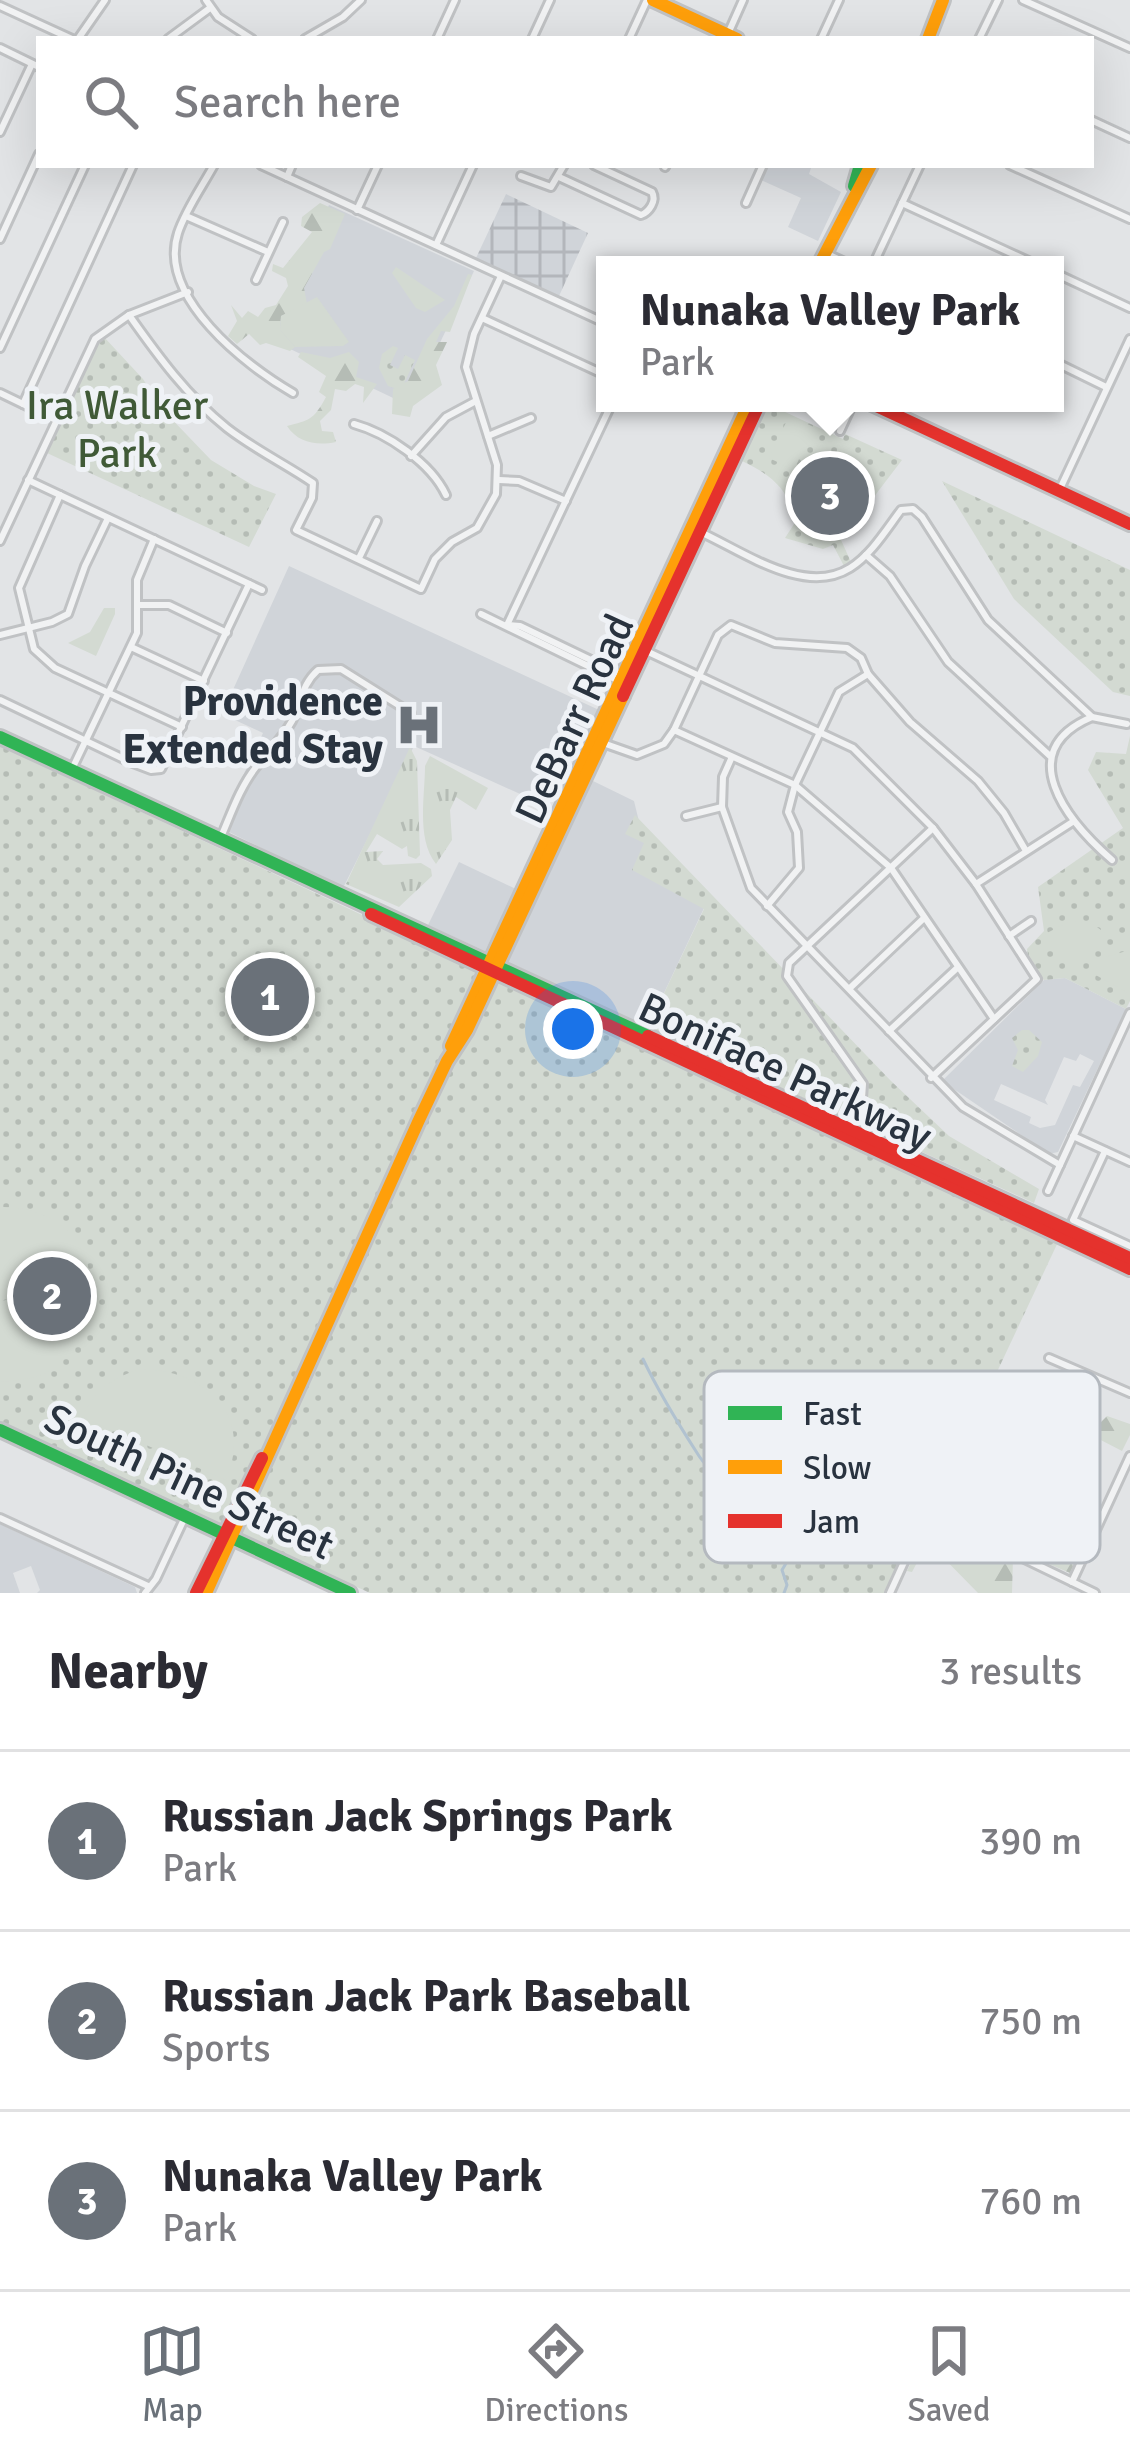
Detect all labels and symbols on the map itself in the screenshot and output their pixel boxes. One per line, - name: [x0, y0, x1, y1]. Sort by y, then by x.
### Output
- park label: Ira Walker Park: [26, 380, 209, 479]
- pin: 3: [791, 451, 869, 541]
- street label: DeBarr Road: [504, 606, 646, 832]
- place label: Providence Extended Stay: [122, 676, 383, 775]
- hospital icon: Providence Extended Stay: [394, 700, 444, 750]
- pin: 1: [231, 952, 309, 1042]
- street label: Boniface Parkway: [630, 982, 940, 1162]
- your location: [543, 999, 603, 1059]
- pin: 2: [13, 1251, 91, 1341]
- legend: [704, 1371, 1100, 1563]
- street label: South Pine Street: [36, 1393, 342, 1571]
- text: Fast: [803, 1394, 862, 1435]
- text: Slow: [803, 1448, 872, 1489]
- text: Jam: [803, 1502, 860, 1543]

